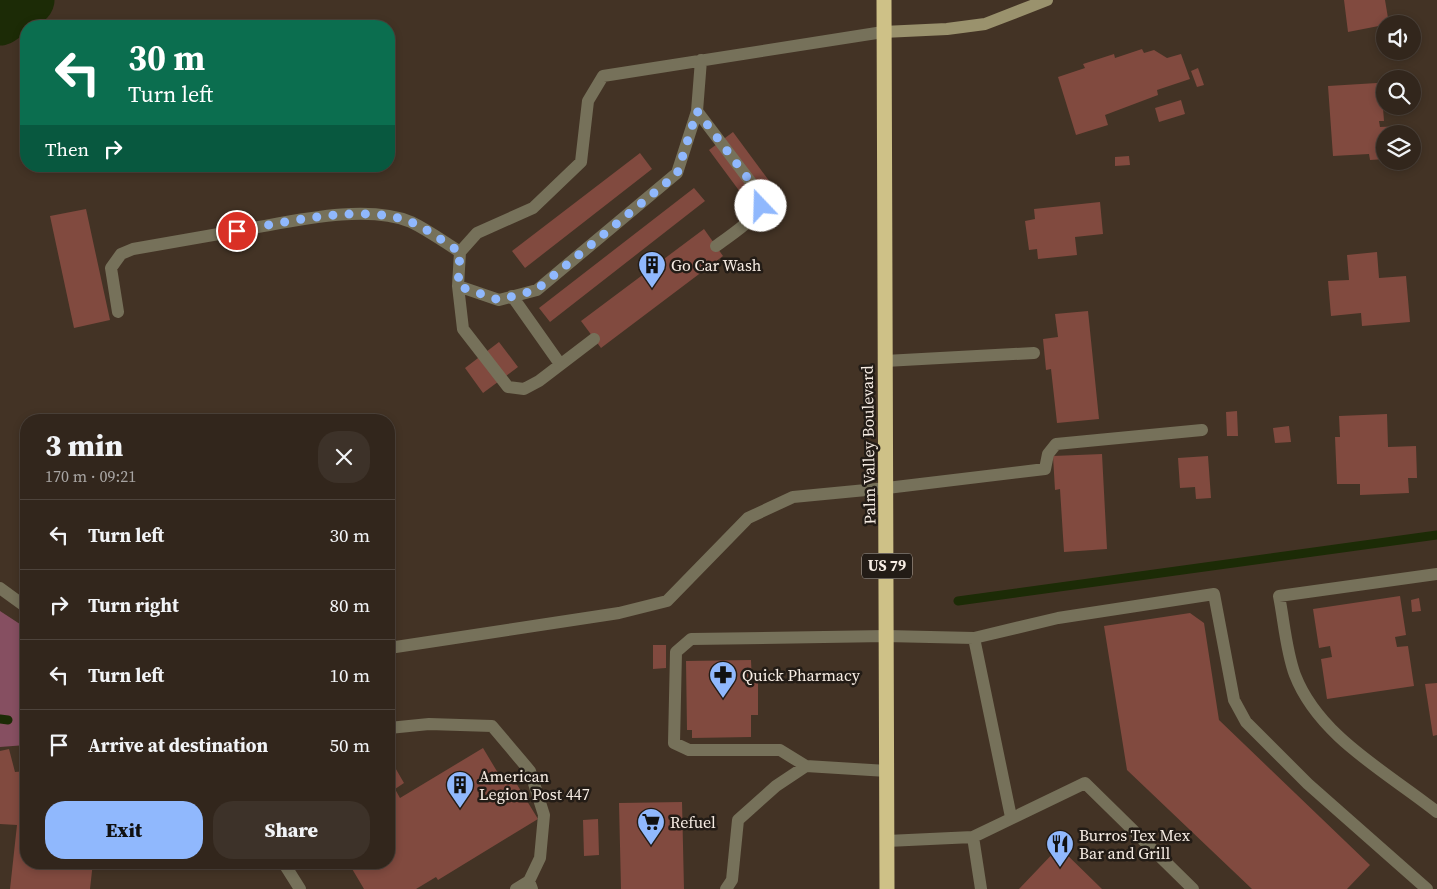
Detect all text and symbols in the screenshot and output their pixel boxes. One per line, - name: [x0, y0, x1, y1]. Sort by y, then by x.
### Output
- map controls: [1376, 15, 1421, 170]
- button: sound: [1376, 15, 1421, 60]
- text: 30 m: [128, 34, 205, 82]
- icon: left: [45, 40, 110, 105]
- button: search: [1376, 70, 1421, 115]
- text: Turn left: [128, 79, 213, 109]
- button: layers: [1376, 125, 1421, 170]
- icon: right: [99, 135, 127, 163]
- text: Then: [45, 136, 89, 162]
- position arrow: [734, 179, 786, 231]
- pin: [216, 210, 258, 252]
- icon: arrive: [223, 217, 251, 245]
- building icon: Go Car Wash: [637, 250, 667, 289]
- place label: Go Car Wash: [671, 254, 762, 276]
- street label: Palm Valley Boulevard: [856, 365, 880, 525]
- text: 3 min: [45, 425, 123, 466]
- button: close: [318, 431, 370, 483]
- text: 170 m · 09:21: [45, 465, 136, 487]
- icon: left: [45, 521, 73, 549]
- text: Turn left: [88, 522, 164, 548]
- text: 30 m: [329, 522, 370, 548]
- road number: US 79: [862, 554, 912, 578]
- icon: right: [45, 591, 73, 619]
- text: Turn right: [88, 592, 179, 618]
- text: 80 m: [329, 592, 370, 618]
- pharmacy icon: Quick Pharmacy: [708, 660, 738, 699]
- icon: left: [45, 661, 73, 689]
- text: Turn left: [88, 662, 164, 688]
- text: 10 m: [329, 662, 370, 688]
- place label: Quick Pharmacy: [742, 664, 861, 686]
- icon: arrive: [45, 731, 73, 759]
- text: Arrive at destination: [88, 732, 268, 758]
- text: 50 m: [329, 732, 370, 758]
- place label: American Legion Post 447: [479, 765, 590, 805]
- building icon: American Legion Post 447: [445, 770, 475, 809]
- button: Exit: [45, 801, 203, 859]
- button: Share: [213, 801, 370, 859]
- supermarket icon: Refuel: [636, 807, 666, 846]
- place label: Refuel: [670, 811, 716, 833]
- place label: Burros Tex Mex Bar and Grill: [1079, 824, 1191, 864]
- restaurant icon: Burros Tex Mex Bar and Grill: [1045, 829, 1075, 868]

